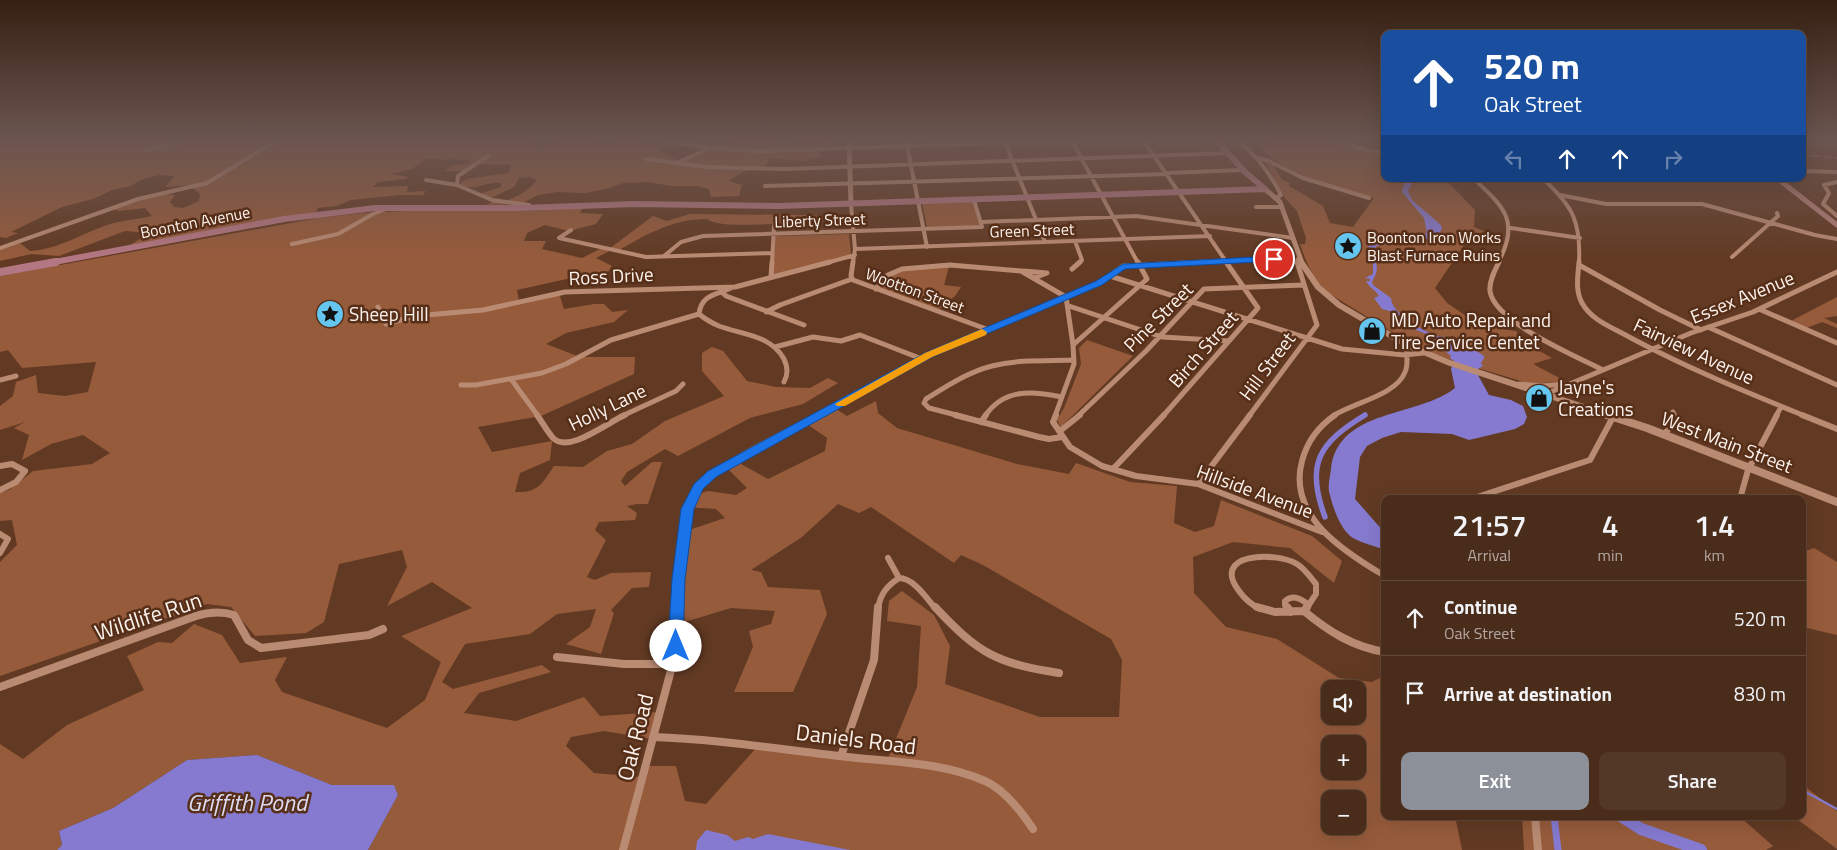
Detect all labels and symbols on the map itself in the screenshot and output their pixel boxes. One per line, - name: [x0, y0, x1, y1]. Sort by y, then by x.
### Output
- street label: Boonton Avenue: [138, 200, 252, 244]
- street label: Liberty Street: [774, 206, 866, 234]
- street label: Green Street: [989, 217, 1075, 243]
- place label: Boonton Iron Works Blast Furnace Ruins: [1367, 225, 1501, 267]
- place icon: Boonton Iron Works Blast Furnace Ruins: [1333, 231, 1363, 261]
- pin: [1253, 238, 1295, 280]
- street label: Ross Drive: [568, 259, 654, 292]
- street label: Wootton Street: [862, 261, 968, 319]
- street label: Essex Avenue: [1685, 263, 1798, 331]
- street label: Pine Street: [1116, 275, 1199, 358]
- place icon: Sheep Hill: [315, 299, 345, 329]
- place label: Sheep Hill: [349, 299, 429, 328]
- street label: Birch Street: [1161, 303, 1245, 394]
- place label: MD Auto Repair and Tire Service Centet: [1391, 305, 1551, 356]
- street label: Fairview Avenue: [1629, 310, 1759, 391]
- shop icon: MD Auto Repair and Tire Service Centet: [1357, 316, 1387, 346]
- street label: Hill Street: [1231, 325, 1302, 406]
- place label: Jayne's Creations: [1558, 372, 1634, 423]
- street label: Holly Lane: [563, 375, 651, 438]
- shop icon: Jayne's Creations: [1524, 383, 1554, 413]
- street label: West Main Street: [1657, 403, 1797, 480]
- street label: Hillside Avenue: [1193, 456, 1317, 525]
- street label: Wildlife Run: [90, 583, 206, 649]
- position arrow: [649, 619, 701, 671]
- street label: Oak Road: [608, 690, 662, 784]
- street label: Daniels Road: [794, 715, 918, 763]
- water label: Griffith Pond: [187, 784, 310, 820]

